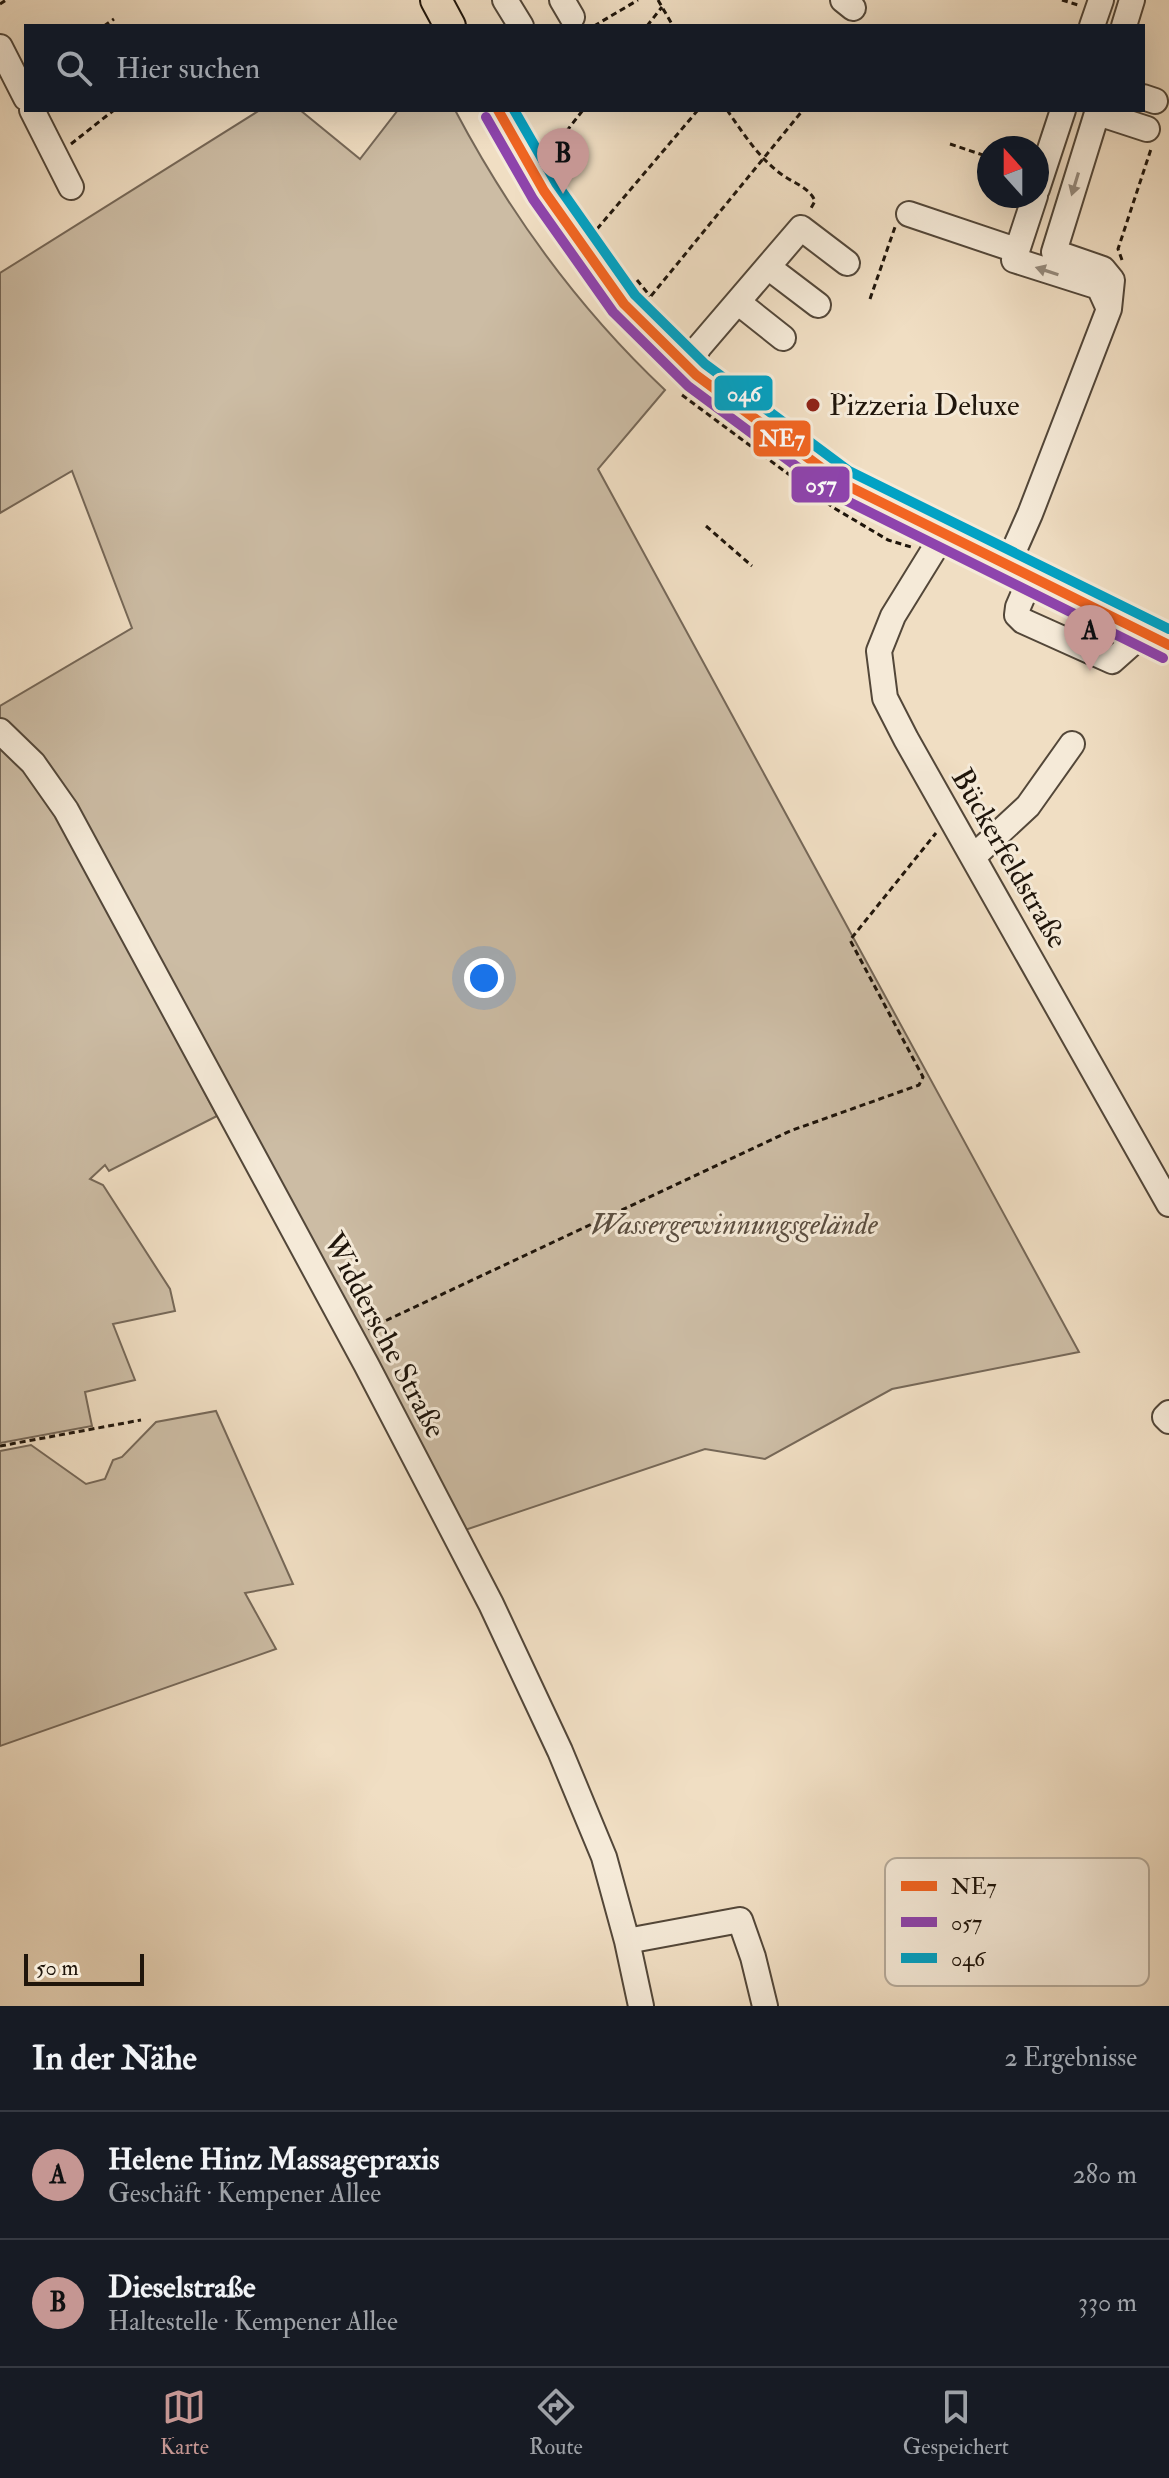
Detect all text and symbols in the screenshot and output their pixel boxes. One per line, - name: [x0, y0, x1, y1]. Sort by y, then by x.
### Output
- search box: [24, 24, 1145, 112]
- icon: search: [52, 46, 96, 90]
- text: Hier suchen: [116, 50, 260, 87]
- pin: B: [537, 128, 589, 194]
- north arrow: [977, 136, 1049, 208]
- one-way arrow: [1068, 173, 1081, 197]
- one-way arrow: [1035, 264, 1059, 276]
- line badge: 046: [713, 374, 774, 412]
- text: 046: [727, 380, 763, 408]
- place label: Pizzeria Deluxe: [829, 387, 1020, 424]
- marker: Pizzeria Deluxe: [804, 396, 822, 414]
- line badge: NE7: [752, 419, 812, 458]
- text: NE7: [758, 425, 806, 453]
- line badge: 057: [790, 465, 851, 504]
- text: 057: [805, 471, 837, 499]
- pin: A: [1064, 605, 1116, 671]
- street label: Bückerfeldstraße: [943, 762, 1076, 955]
- your location: [464, 958, 504, 998]
- park label: Wassergewinnungsgelände: [590, 1206, 879, 1243]
- street label: Widdersche Straße: [314, 1225, 454, 1444]
- legend: [885, 1858, 1149, 1986]
- text: NE7: [951, 1873, 997, 1901]
- text: 057: [951, 1909, 982, 1937]
- text: 046: [951, 1945, 987, 1973]
- scale bar: [24, 1950, 144, 1986]
- text: 50 m: [36, 1954, 78, 1982]
- text: In der Nähe: [32, 2037, 197, 2080]
- text: 2 Ergebnisse: [1005, 2042, 1137, 2074]
- text: Helene Hinz Massagepraxis: [108, 2141, 440, 2178]
- text: A: [50, 2159, 66, 2191]
- text: 280 m: [1073, 2159, 1137, 2191]
- text: Geschäft · Kempener Allee: [108, 2178, 381, 2210]
- text: Dieselstraße: [108, 2269, 256, 2306]
- text: B: [49, 2287, 67, 2319]
- text: 330 m: [1078, 2287, 1137, 2319]
- text: Haltestelle · Kempener Allee: [108, 2306, 398, 2338]
- tab: Karte: [160, 2385, 209, 2461]
- tab: Route: [529, 2385, 583, 2461]
- tab: Gespeichert: [903, 2385, 1009, 2461]

